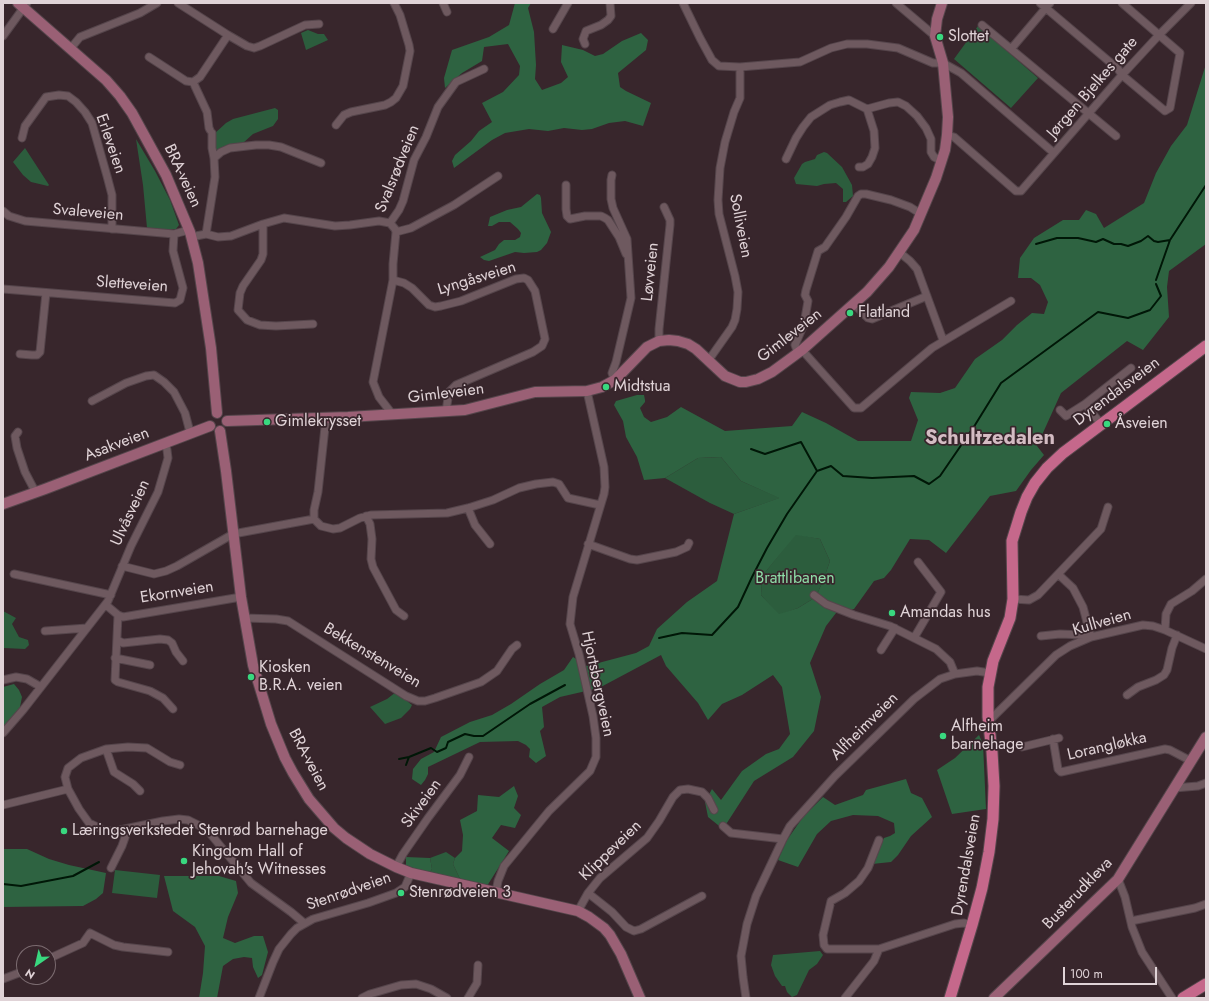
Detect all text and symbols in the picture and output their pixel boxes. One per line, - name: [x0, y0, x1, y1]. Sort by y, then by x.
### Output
- place label: Slottet: [948, 27, 989, 47]
- marker: Slottet: [935, 32, 945, 42]
- street label: Jørgen Bjelkes gate: [1044, 33, 1142, 143]
- street label: Erleveien: [91, 112, 129, 176]
- street label: Svalsrødveien: [372, 122, 424, 216]
- street label: BRA-veien: [159, 141, 205, 211]
- street label: Solliveien: [724, 192, 756, 260]
- street label: Svaleveien: [52, 200, 124, 226]
- street label: Løvveien: [638, 242, 664, 302]
- street label: Lyngåsveien: [435, 258, 519, 300]
- street label: Sletteveien: [95, 273, 169, 297]
- place label: Flatland: [858, 303, 910, 323]
- street label: Gimleveien: [754, 305, 826, 367]
- marker: Flatland: [845, 308, 855, 318]
- street label: Dyrendalsveien: [1070, 353, 1164, 431]
- place label: Midtstua: [614, 377, 670, 397]
- street label: Gimleveien: [407, 380, 485, 408]
- marker: Midtstua: [601, 382, 611, 392]
- place label: Gimlekrysset: [275, 412, 361, 432]
- place label: Åsveien: [1115, 414, 1168, 434]
- marker: Gimlekrysset: [262, 417, 272, 427]
- marker: Åsveien: [1102, 419, 1112, 429]
- street label: Asakveien: [82, 424, 152, 466]
- district label: Schultzedalen: [925, 427, 1055, 451]
- street label: Ulvåsveien: [107, 477, 155, 549]
- park label: Brattlibanen: [755, 569, 835, 589]
- street label: Ekornveien: [139, 578, 215, 608]
- place label: Amandas hus: [900, 603, 990, 623]
- street label: Kullveien: [1070, 605, 1134, 641]
- marker: Amandas hus: [887, 608, 897, 618]
- street label: Bekkenstenveien: [320, 619, 424, 693]
- street label: Hjortsbergveien: [576, 629, 618, 739]
- place label: Kiosken B.R.A. veien: [259, 658, 343, 696]
- marker: Kiosken B.R.A. veien: [246, 672, 256, 682]
- street label: Alfheimveien: [827, 689, 903, 765]
- place label: Alfheim barnehage: [951, 717, 1023, 755]
- street label: BRA-veien: [284, 726, 332, 794]
- street label: Lorangløkka: [1065, 729, 1149, 765]
- marker: Alfheim barnehage: [938, 731, 948, 741]
- street label: Skiveien: [398, 776, 446, 832]
- street label: Dyrendalsveien: [949, 813, 985, 917]
- street label: Klippeveien: [576, 817, 646, 885]
- place label: Læringsverkstedet Stenrød barnehage: [72, 821, 328, 841]
- marker: Læringsverkstedet Stenrød barnehage: [59, 826, 69, 836]
- place label: Kingdom Hall of Jehovah's Witnesses: [192, 842, 326, 880]
- street label: Busterudkleva: [1039, 854, 1117, 934]
- marker: Kingdom Hall of Jehovah's Witnesses: [179, 856, 189, 866]
- street label: Stenrødveien: [304, 869, 394, 915]
- place label: Stenrødveien 3: [409, 883, 511, 903]
- marker: Stenrødveien 3: [396, 888, 406, 898]
- north arrow: [16, 945, 56, 985]
- scale bar: [1065, 959, 1159, 985]
- text: N: [22, 965, 38, 983]
- text: 100 m: [1070, 965, 1103, 983]

